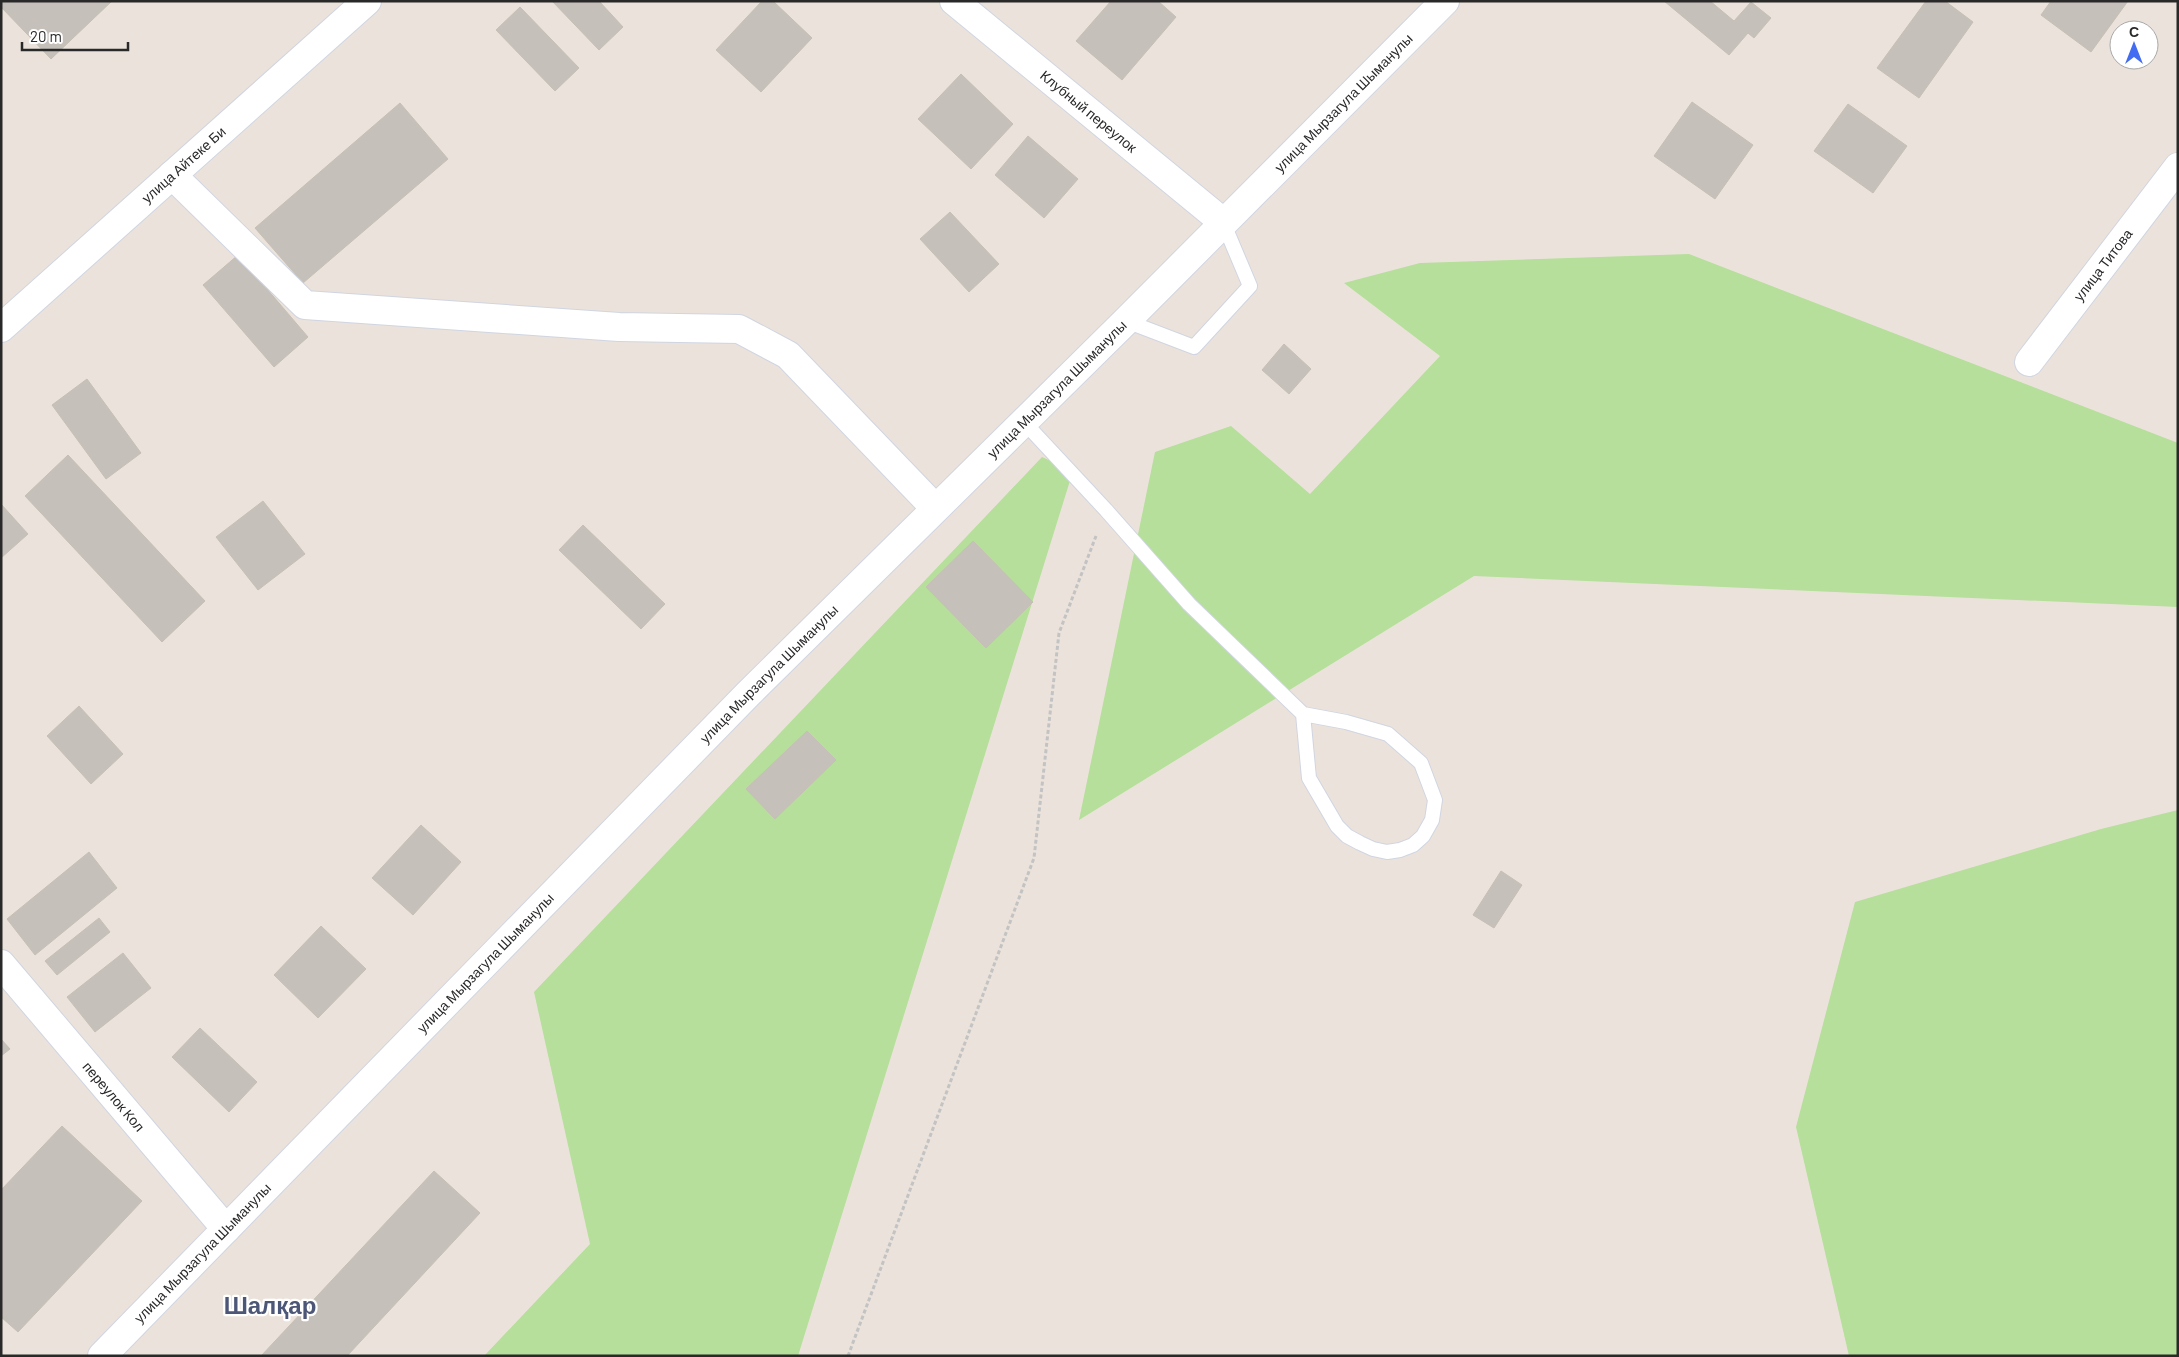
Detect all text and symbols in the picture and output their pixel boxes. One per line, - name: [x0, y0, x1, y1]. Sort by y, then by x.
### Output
- scale bar: [22, 20, 129, 52]
- north arrow: [2109, 20, 2159, 70]
- text: С: [2129, 23, 2139, 40]
- text: 20 m: [30, 27, 62, 45]
- street label: улица Мырзагула Шыманулы: [1271, 30, 1416, 175]
- street label: Клубный переулок: [1037, 66, 1141, 156]
- street label: улица Айтеке Би: [138, 123, 229, 206]
- street label: улица Титова: [2070, 225, 2136, 304]
- street label: улица Мырзагула Шыманулы: [984, 317, 1130, 461]
- street label: улица Мырзагула Шыманулы: [696, 601, 841, 746]
- street label: улица Мырзагула Шыманулы: [413, 889, 557, 1036]
- street label: переулок Кол: [80, 1058, 148, 1135]
- street label: улица Мырзагула Шыманулы: [130, 1179, 274, 1326]
- district label: Шалқар: [224, 1290, 316, 1319]

